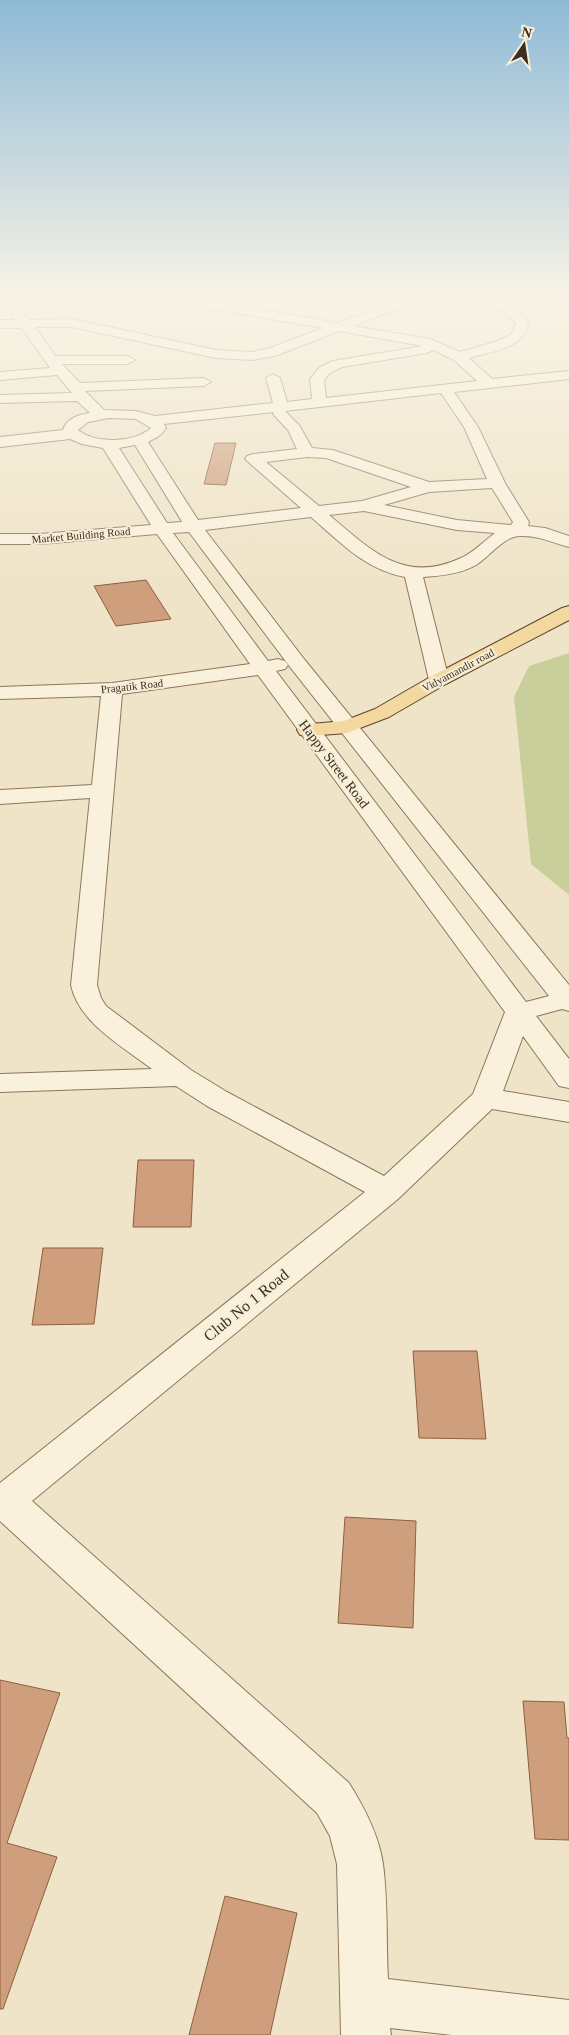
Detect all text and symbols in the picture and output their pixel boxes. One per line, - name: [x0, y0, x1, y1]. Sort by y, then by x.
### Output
- north arrow: [499, 20, 549, 70]
- text: N: [520, 24, 533, 41]
- street label: Market Building Road: [31, 525, 131, 545]
- street label: Vidyamandir road: [420, 646, 496, 694]
- street label: Pragatik Road: [100, 677, 164, 695]
- street label: Happy Street Road: [296, 717, 372, 811]
- street label: Club No 1 Road: [200, 1266, 292, 1344]

